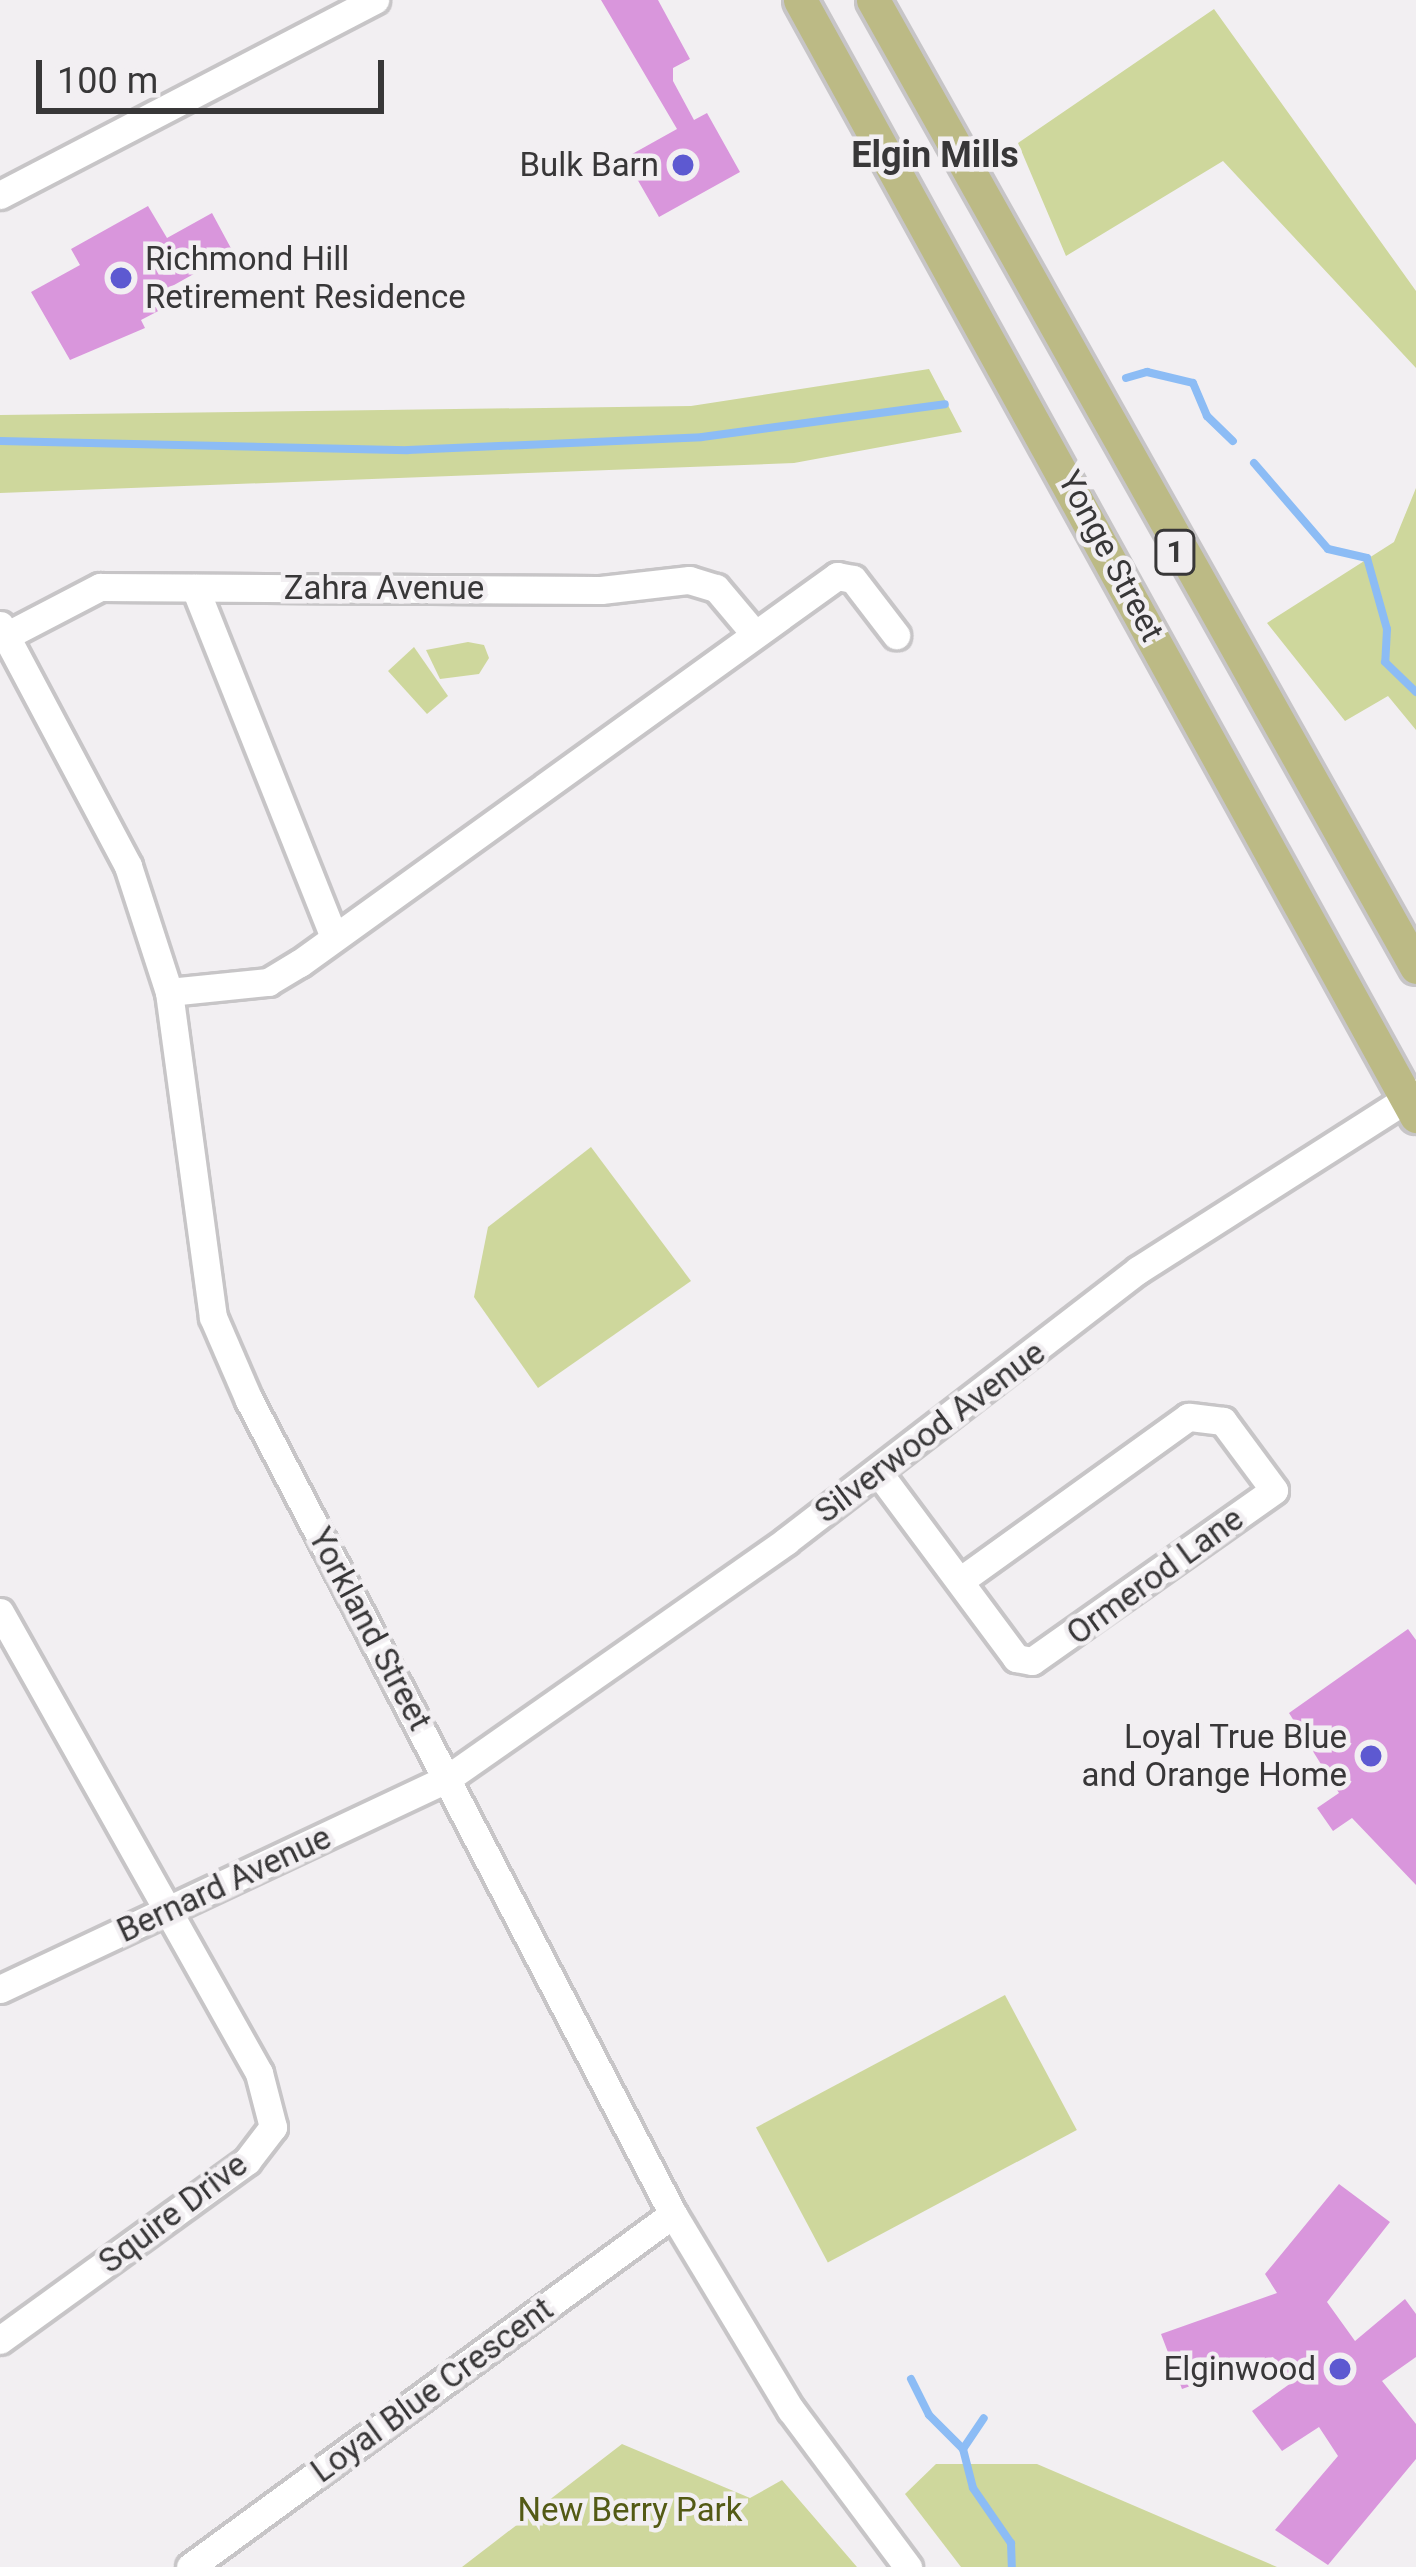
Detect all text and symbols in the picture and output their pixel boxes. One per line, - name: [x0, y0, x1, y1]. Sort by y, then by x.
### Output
- scale bar: [42, 36, 390, 110]
- text: 100 m: [57, 60, 158, 102]
- district label: Elgin Mills: [851, 134, 1019, 178]
- place label: Bulk Barn: [519, 145, 659, 185]
- marker: Bulk Barn: [670, 152, 696, 178]
- place label: Richmond Hill Retirement Residence: [145, 239, 466, 317]
- marker: Richmond Hill Retirement Residence: [108, 265, 134, 291]
- street label: Yonge Street: [1050, 464, 1172, 648]
- road number: 1: [1154, 528, 1196, 576]
- street label: Zahra Avenue: [284, 568, 484, 608]
- street label: Silverwood Avenue: [807, 1333, 1053, 1531]
- street label: Ormerod Lane: [1059, 1499, 1251, 1653]
- street label: Yorkland Street: [300, 1521, 440, 1737]
- place label: Loyal True Blue and Orange Home: [1082, 1717, 1347, 1795]
- marker: Loyal True Blue and Orange Home: [1358, 1743, 1384, 1769]
- street label: Bernard Avenue: [111, 1817, 337, 1951]
- street label: Squire Drive: [91, 2144, 255, 2282]
- street label: Loyal Blue Crescent: [303, 2289, 561, 2491]
- place label: Elginwood: [1163, 2349, 1316, 2389]
- marker: Elginwood: [1327, 2356, 1353, 2382]
- park label: New Berry Park: [517, 2490, 743, 2530]

